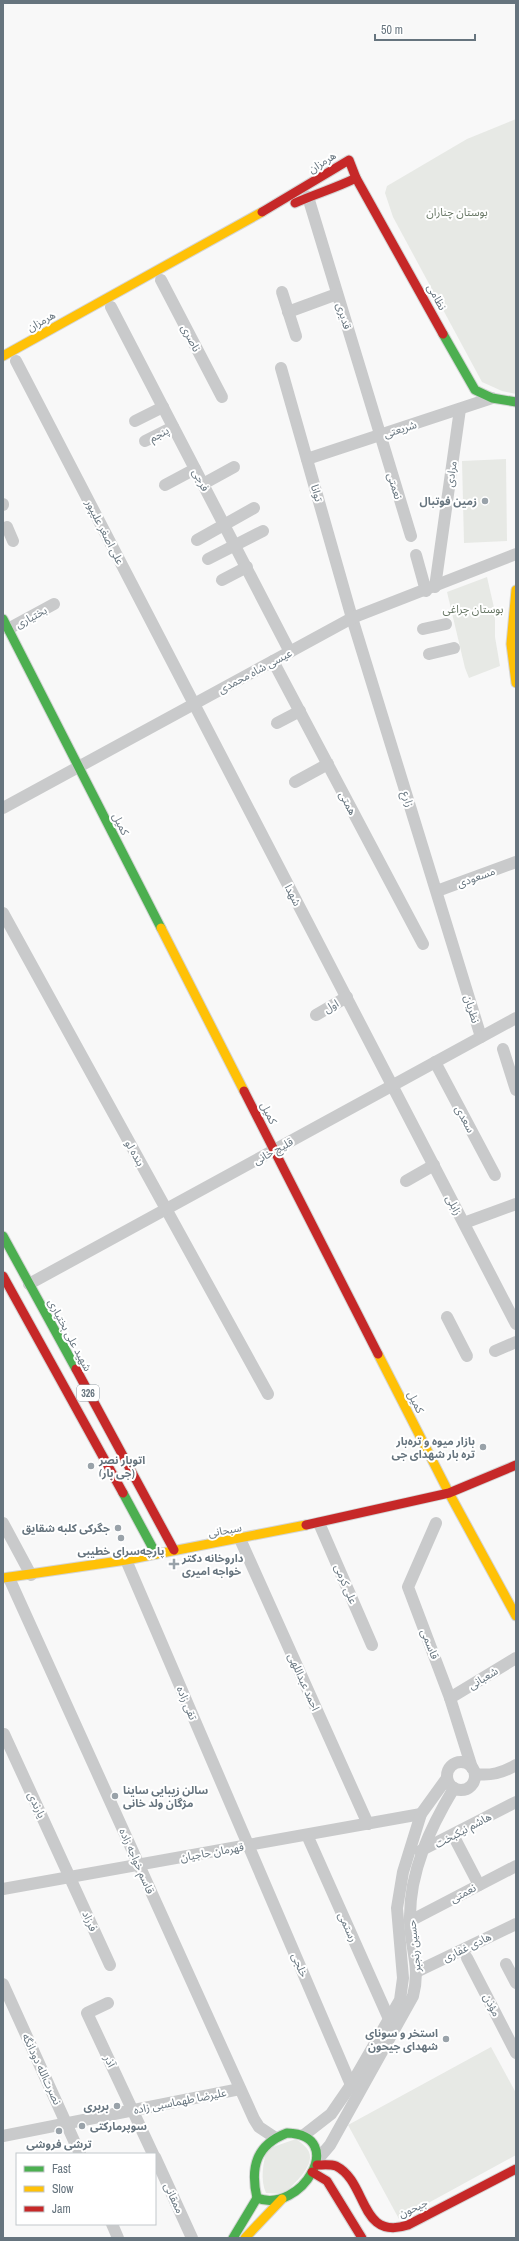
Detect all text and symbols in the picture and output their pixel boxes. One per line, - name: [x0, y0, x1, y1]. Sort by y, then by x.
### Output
- scale bar: [375, 16, 475, 42]
- text: 50 m: [381, 22, 403, 38]
- street label: هرمزان: [305, 148, 339, 176]
- park label: بوستان چناران: [426, 205, 488, 220]
- street label: نظامی: [424, 281, 450, 313]
- street label: قدیری: [333, 301, 355, 331]
- street label: هرمزان: [24, 308, 58, 334]
- street label: ناصری: [178, 322, 204, 354]
- street label: شریعتی: [382, 417, 419, 441]
- street label: پنجم: [147, 423, 172, 447]
- street label: مرادی: [442, 460, 460, 488]
- street label: فرجی: [189, 466, 213, 494]
- street label: نعمتی: [384, 471, 406, 501]
- street label: توانا: [308, 483, 326, 503]
- place label: زمین فوتبال: [420, 494, 477, 508]
- street label: علی اصغر علیپور: [81, 496, 128, 568]
- marker: زمین فوتبال: [480, 496, 490, 506]
- park label: بوستان چراغی: [443, 602, 504, 617]
- street label: بختیاری: [13, 603, 49, 631]
- street label: عیسی شاه محمدی: [216, 645, 295, 696]
- street label: همتی: [336, 789, 360, 817]
- street label: زارع: [398, 789, 417, 809]
- street label: کمیل: [109, 811, 133, 838]
- street label: مسعودی: [455, 864, 497, 890]
- street label: شهدا: [282, 882, 305, 909]
- street label: نظریان: [461, 993, 483, 1025]
- street label: اول: [321, 996, 341, 1016]
- street label: کمیل: [257, 1100, 281, 1127]
- street label: سعدی: [452, 1103, 478, 1135]
- street label: قلیچ خانی: [251, 1134, 296, 1169]
- street label: بنده لو: [122, 1138, 148, 1169]
- street label: زابلی: [443, 1193, 465, 1217]
- street label: شهید علی بختیاری: [45, 1296, 95, 1374]
- road number: 326: [77, 1385, 99, 1401]
- street label: کمیل: [404, 1389, 428, 1416]
- place label: بازار میوه و تره‌بار تره بار شهدای جی: [392, 1434, 475, 1461]
- marker: بازار میوه و تره‌بار تره بار شهدای جی: [478, 1442, 488, 1452]
- place label: اتوبار نصر (جی بار): [98, 1453, 145, 1480]
- marker: اتوبار نصر (جی بار): [86, 1461, 96, 1471]
- street label: سبحانی: [207, 1520, 243, 1540]
- place label: جگرکی کلبه شقایق: [22, 1521, 110, 1535]
- marker: جگرکی کلبه شقایق: [113, 1523, 123, 1533]
- marker: پارچه‌سرای خطیبی: [116, 1533, 126, 1543]
- place label: پارچه‌سرای خطیبی: [77, 1544, 165, 1559]
- place label: داروخانه دکتر خواجه امیری: [181, 1551, 244, 1578]
- marker: داروخانه دکتر خواجه امیری: [169, 1559, 179, 1569]
- street label: علی کرمی: [331, 1562, 361, 1606]
- street label: قاسمی: [418, 1627, 442, 1661]
- street label: احمد عبداللهی: [285, 1651, 323, 1713]
- street label: شعبانی: [466, 1663, 501, 1692]
- street label: تقی زاده: [174, 1684, 200, 1722]
- place label: سالن زیبایی ساینا مژگان ولد خانی: [123, 1783, 208, 1810]
- street label: یارندی: [25, 1790, 49, 1820]
- marker: سالن زیبایی ساینا مژگان ولد خانی: [110, 1791, 120, 1801]
- street label: هاشم نیکبخت: [432, 1809, 495, 1853]
- street label: قاسم خواجه زاده: [115, 1826, 158, 1897]
- street label: قهرمان حاجیان: [179, 1839, 245, 1865]
- street label: نعمتی: [448, 1880, 478, 1906]
- street label: فرزاد: [79, 1909, 101, 1933]
- street label: رستمی: [335, 1910, 361, 1944]
- street label: حسین رنجبر: [404, 1919, 424, 1974]
- street label: هادی غفاری: [440, 1929, 494, 1965]
- street label: خلجی: [289, 1951, 312, 1980]
- street label: مؤذن: [480, 1991, 504, 2019]
- place label: استخر و سونای شهدای جیحون: [365, 2026, 438, 2053]
- street label: نصرت‌الله دودانگه: [19, 2031, 65, 2107]
- marker: استخر و سونای شهدای جیحون: [441, 2034, 451, 2044]
- street label: آذر: [101, 2052, 119, 2070]
- street label: علیرضا طهماسبی زاده: [132, 2085, 228, 2117]
- place label: بربری: [83, 2099, 109, 2113]
- marker: بربری: [112, 2101, 122, 2111]
- place label: سوپرمارکتی: [90, 2119, 147, 2134]
- marker: سوپرمارکتی: [77, 2121, 87, 2131]
- marker: ترشی فروشی: [54, 2126, 64, 2136]
- place label: ترشی فروشی: [26, 2137, 92, 2151]
- legend: [16, 2153, 156, 2225]
- text: Fast: [52, 2161, 71, 2177]
- text: Slow: [52, 2181, 74, 2197]
- street label: ممقانی: [161, 2181, 187, 2216]
- street label: جیحون: [396, 2195, 430, 2221]
- text: Jam: [52, 2201, 71, 2217]

